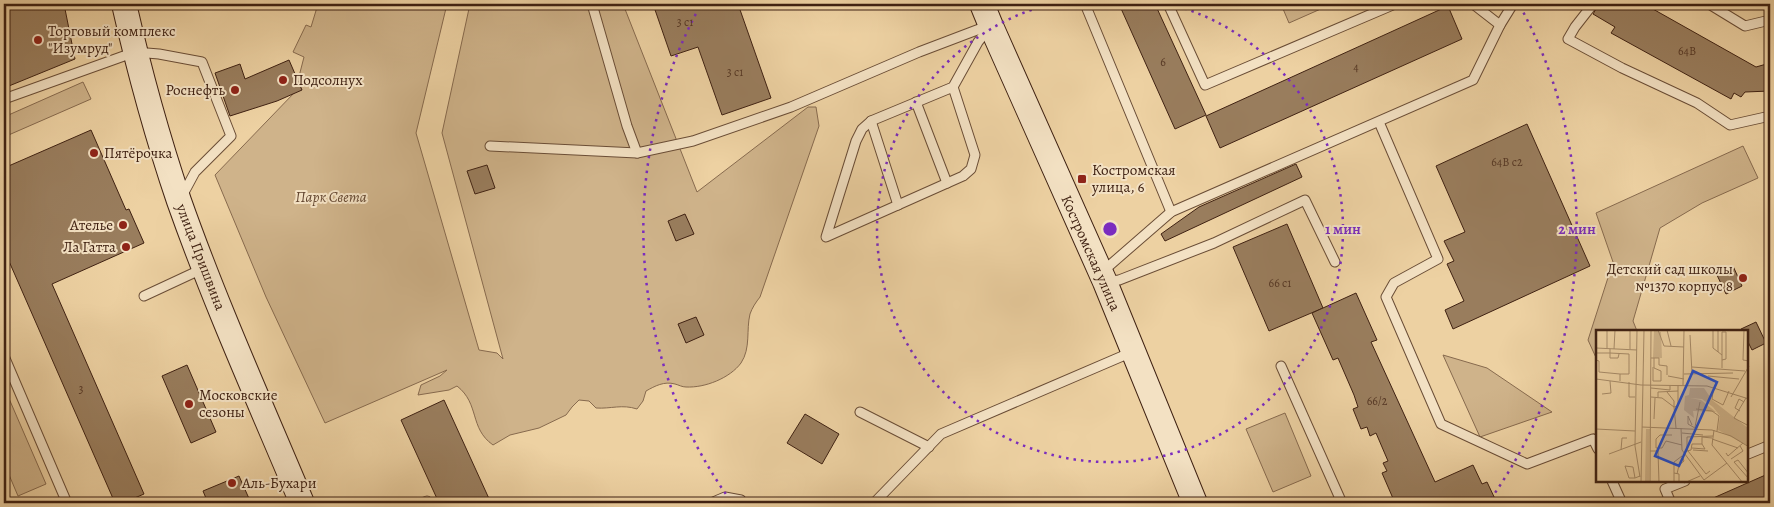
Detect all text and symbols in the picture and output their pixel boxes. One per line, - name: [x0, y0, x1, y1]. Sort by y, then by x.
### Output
- house number: 3 с1: [677, 14, 693, 30]
- place label: Торговый комплекс "Изумруд": [48, 21, 175, 58]
- marker: Торговый комплекс "Изумруд": [32, 34, 44, 46]
- house number: 64В: [1678, 43, 1696, 59]
- house number: 6: [1160, 54, 1166, 70]
- house number: 4: [1353, 59, 1359, 75]
- house number: 3 с1: [727, 64, 743, 80]
- place label: Подсолнух: [293, 70, 363, 90]
- marker: Подсолнух: [277, 74, 289, 86]
- place label: Роснефть: [165, 80, 225, 100]
- marker: Роснефть: [229, 84, 241, 96]
- place label: Пятёрочка: [104, 143, 173, 163]
- marker: Пятёрочка: [88, 147, 100, 159]
- house number: 64В с2: [1491, 154, 1523, 170]
- place label: Костромская улица, 6: [1091, 160, 1176, 197]
- marker: Костромская улица, 6: [1076, 173, 1088, 185]
- park label: Парк Света: [295, 187, 367, 207]
- street label: Костромская улица: [1056, 192, 1126, 314]
- street label: улица Пришвина: [171, 200, 231, 313]
- place label: Ателье: [69, 215, 113, 235]
- marker: Ателье: [117, 219, 129, 231]
- text: 1 мин: [1325, 219, 1361, 239]
- text: 2 мин: [1558, 219, 1596, 239]
- centre of rings: [1101, 220, 1119, 238]
- place label: Ла Гатта: [63, 237, 116, 257]
- marker: Ла Гатта: [120, 241, 132, 253]
- place label: Детский сад школы №1370 корпус 8: [1607, 259, 1733, 296]
- marker: Детский сад школы №1370 корпус 8: [1737, 272, 1749, 284]
- house number: 66 с1: [1269, 275, 1291, 291]
- inset map: [1596, 330, 1749, 482]
- house number: 3: [79, 381, 84, 397]
- place label: Московские сезоны: [199, 385, 278, 422]
- house number: 66/2: [1367, 393, 1388, 409]
- marker: Московские сезоны: [183, 398, 195, 410]
- place label: Аль-Бухари: [241, 473, 317, 493]
- marker: Аль-Бухари: [226, 477, 238, 489]

